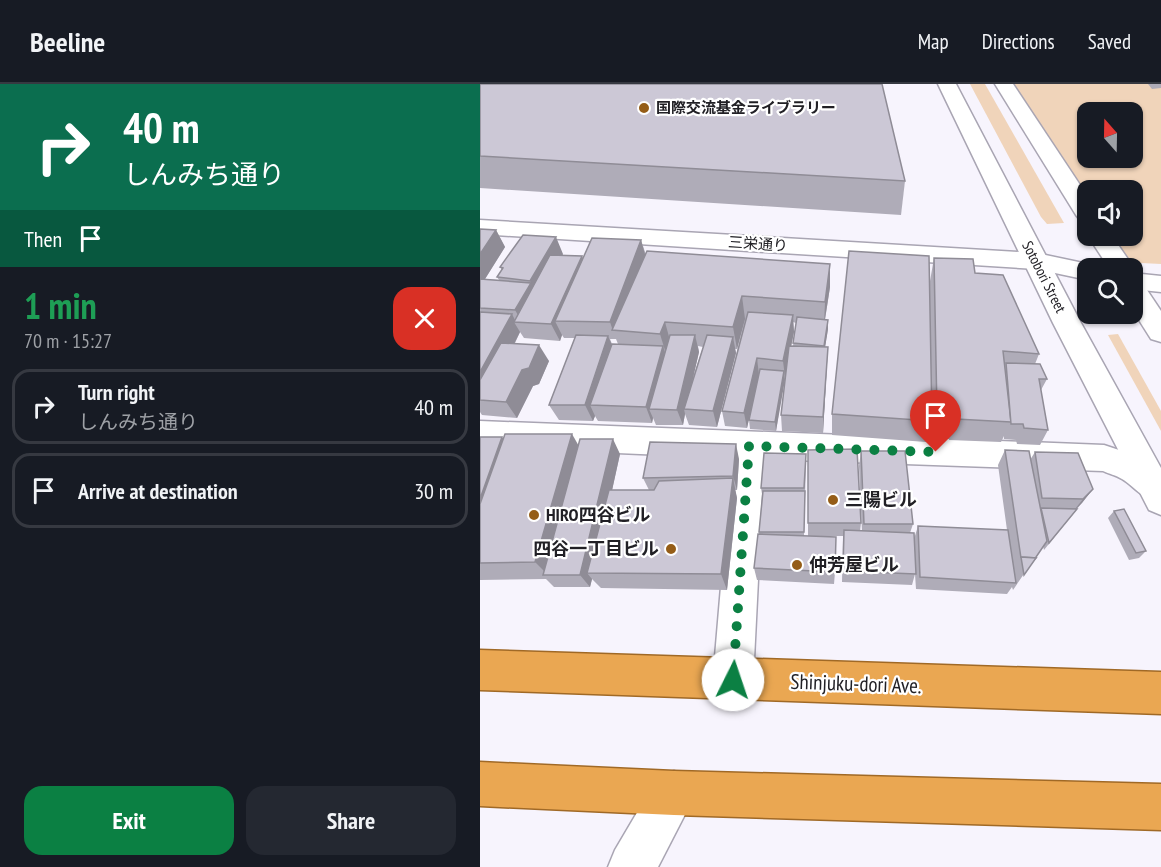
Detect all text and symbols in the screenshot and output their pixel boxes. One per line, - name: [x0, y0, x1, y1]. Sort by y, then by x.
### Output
- text: Beeline: [30, 23, 105, 60]
- text: Map: [918, 28, 949, 55]
- text: Directions: [982, 28, 1055, 55]
- text: Saved: [1088, 28, 1131, 55]
- place label: 国際交流基金ライブラリー: [656, 98, 836, 117]
- text: 40 m: [123, 100, 200, 155]
- marker: 国際交流基金ライブラリー: [637, 101, 651, 115]
- north arrow: [1077, 102, 1143, 168]
- map controls: [1077, 102, 1143, 324]
- icon: right: [24, 108, 102, 186]
- text: しんみち通り: [123, 157, 285, 191]
- button: sound: [1077, 180, 1143, 246]
- icon: arrive: [74, 222, 107, 255]
- text: Then: [24, 225, 62, 253]
- street label: 三栄通り: [727, 232, 789, 255]
- street label: Sotobori Street: [1018, 238, 1071, 316]
- button: search: [1077, 258, 1143, 324]
- text: 1 min: [24, 282, 97, 329]
- button: close: [393, 287, 456, 350]
- text: 70 m · 15:27: [24, 328, 112, 354]
- text: Turn right: [78, 378, 155, 406]
- icon: right: [27, 390, 60, 423]
- pin: [910, 390, 961, 452]
- text: 40 m: [414, 393, 453, 421]
- icon: arrive: [919, 399, 952, 432]
- text: しんみち通り: [78, 409, 198, 435]
- icon: arrive: [27, 474, 60, 507]
- text: Arrive at destination: [78, 477, 238, 505]
- text: 30 m: [414, 477, 453, 505]
- place label: 三陽ビル: [845, 488, 917, 511]
- marker: 三陽ビル: [826, 493, 840, 507]
- place label: HIRO四谷ビル: [546, 503, 650, 526]
- marker: HIRO四谷ビル: [527, 508, 541, 522]
- place label: 四谷一丁目ビル: [533, 537, 659, 560]
- marker: 四谷一丁目ビル: [664, 542, 678, 556]
- place label: 仲芳屋ビル: [809, 553, 899, 576]
- marker: 仲芳屋ビル: [790, 558, 804, 572]
- position arrow: [701, 648, 765, 712]
- street label: Shinjuku-dori Ave.: [790, 668, 922, 699]
- button: Exit: [24, 786, 234, 855]
- button: Share: [246, 786, 456, 855]

